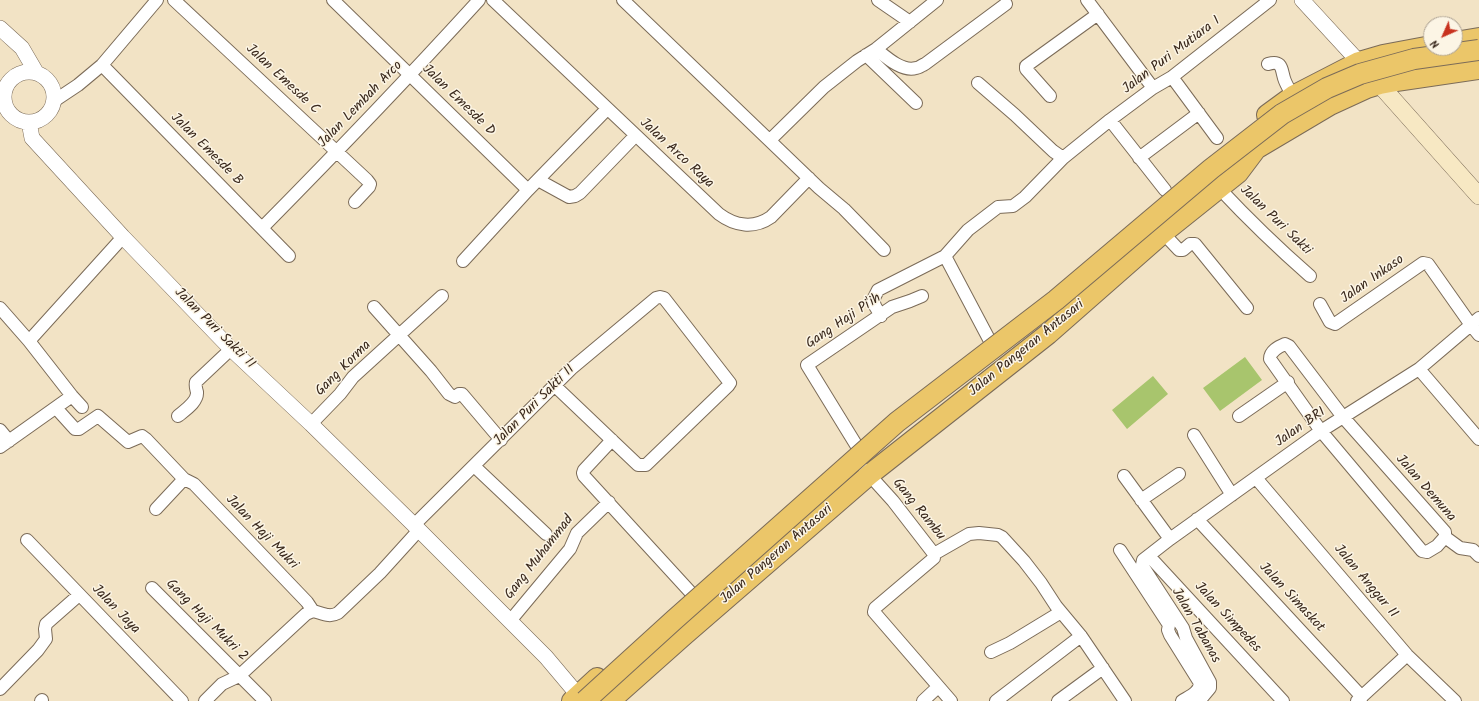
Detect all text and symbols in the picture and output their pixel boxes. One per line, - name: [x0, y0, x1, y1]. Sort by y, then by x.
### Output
- street label: Jalan Puri Mutiara I: [1120, 14, 1224, 98]
- north arrow: [1423, 16, 1463, 56]
- text: N: [1426, 35, 1444, 53]
- street label: Jalan Emesde C: [242, 41, 322, 119]
- street label: Jalan Lembah Arco: [315, 58, 407, 152]
- street label: Jalan Emesde D: [418, 62, 498, 140]
- street label: Jalan Emesde B: [166, 110, 246, 190]
- street label: Jalan Arco Raya: [635, 115, 717, 193]
- street label: Jalan Puri Sakti: [1236, 183, 1314, 259]
- street label: Jalan Inkaso: [1338, 252, 1408, 308]
- street label: Jalan Puri Sakti II: [170, 285, 258, 373]
- street label: Gang Haji Pi'ih: [803, 291, 885, 353]
- street label: Jalan Pangeran Antasari: [966, 297, 1088, 401]
- street label: Gang Korma: [313, 338, 375, 400]
- street label: Jalan Puri Sakti II: [491, 362, 579, 450]
- street label: Jalan BRI: [1273, 405, 1329, 451]
- street label: Jalan Demuna: [1391, 452, 1459, 526]
- street label: Gang Rambu: [888, 476, 948, 544]
- street label: Jalan Haji Mukri: [221, 492, 301, 574]
- street label: Jalan Pangeran Antasari: [717, 502, 837, 608]
- street label: Gang Muhammad: [502, 512, 578, 604]
- street label: Jalan Anggur II: [1329, 542, 1401, 622]
- street label: Jalan Simaskot: [1255, 560, 1327, 636]
- street label: Gang Haji Mukri 2: [161, 576, 251, 666]
- street label: Jalan Simpedes: [1190, 579, 1264, 657]
- street label: Jalan Jaya: [87, 582, 143, 638]
- street label: Jalan Tabanas: [1167, 585, 1223, 667]

